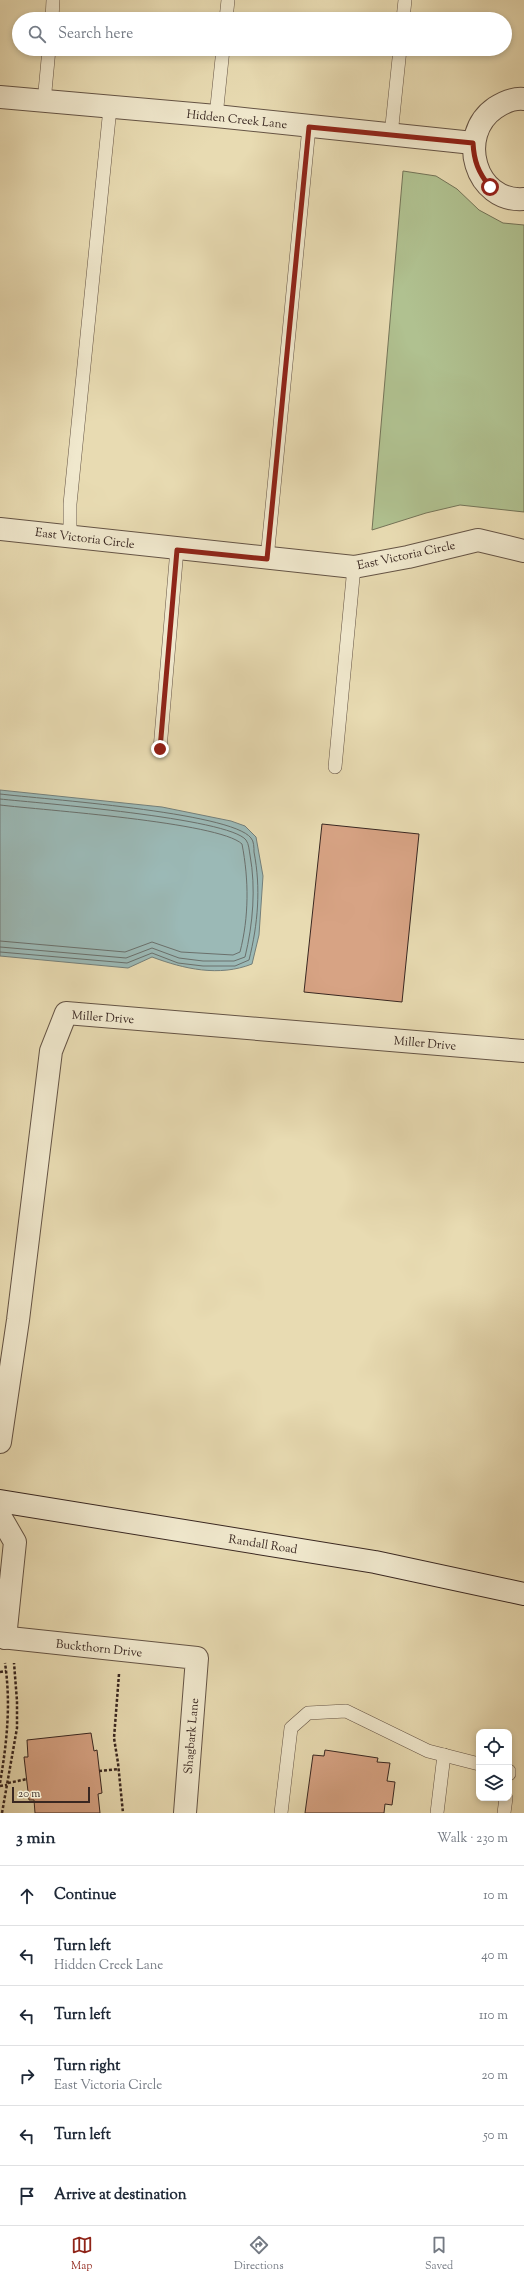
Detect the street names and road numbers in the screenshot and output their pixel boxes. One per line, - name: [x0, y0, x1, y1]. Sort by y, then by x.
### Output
- street label: Hidden Creek Lane: [186, 106, 288, 134]
- street label: East Victoria Circle: [34, 524, 136, 554]
- street label: East Victoria Circle: [355, 537, 457, 575]
- street label: Miller Drive: [71, 1007, 135, 1029]
- street label: Miller Drive: [393, 1032, 457, 1056]
- street label: Randall Road: [227, 1531, 299, 1559]
- street label: Buckthorn Drive: [55, 1636, 143, 1663]
- street label: Shagbark Lane: [180, 1697, 204, 1775]

